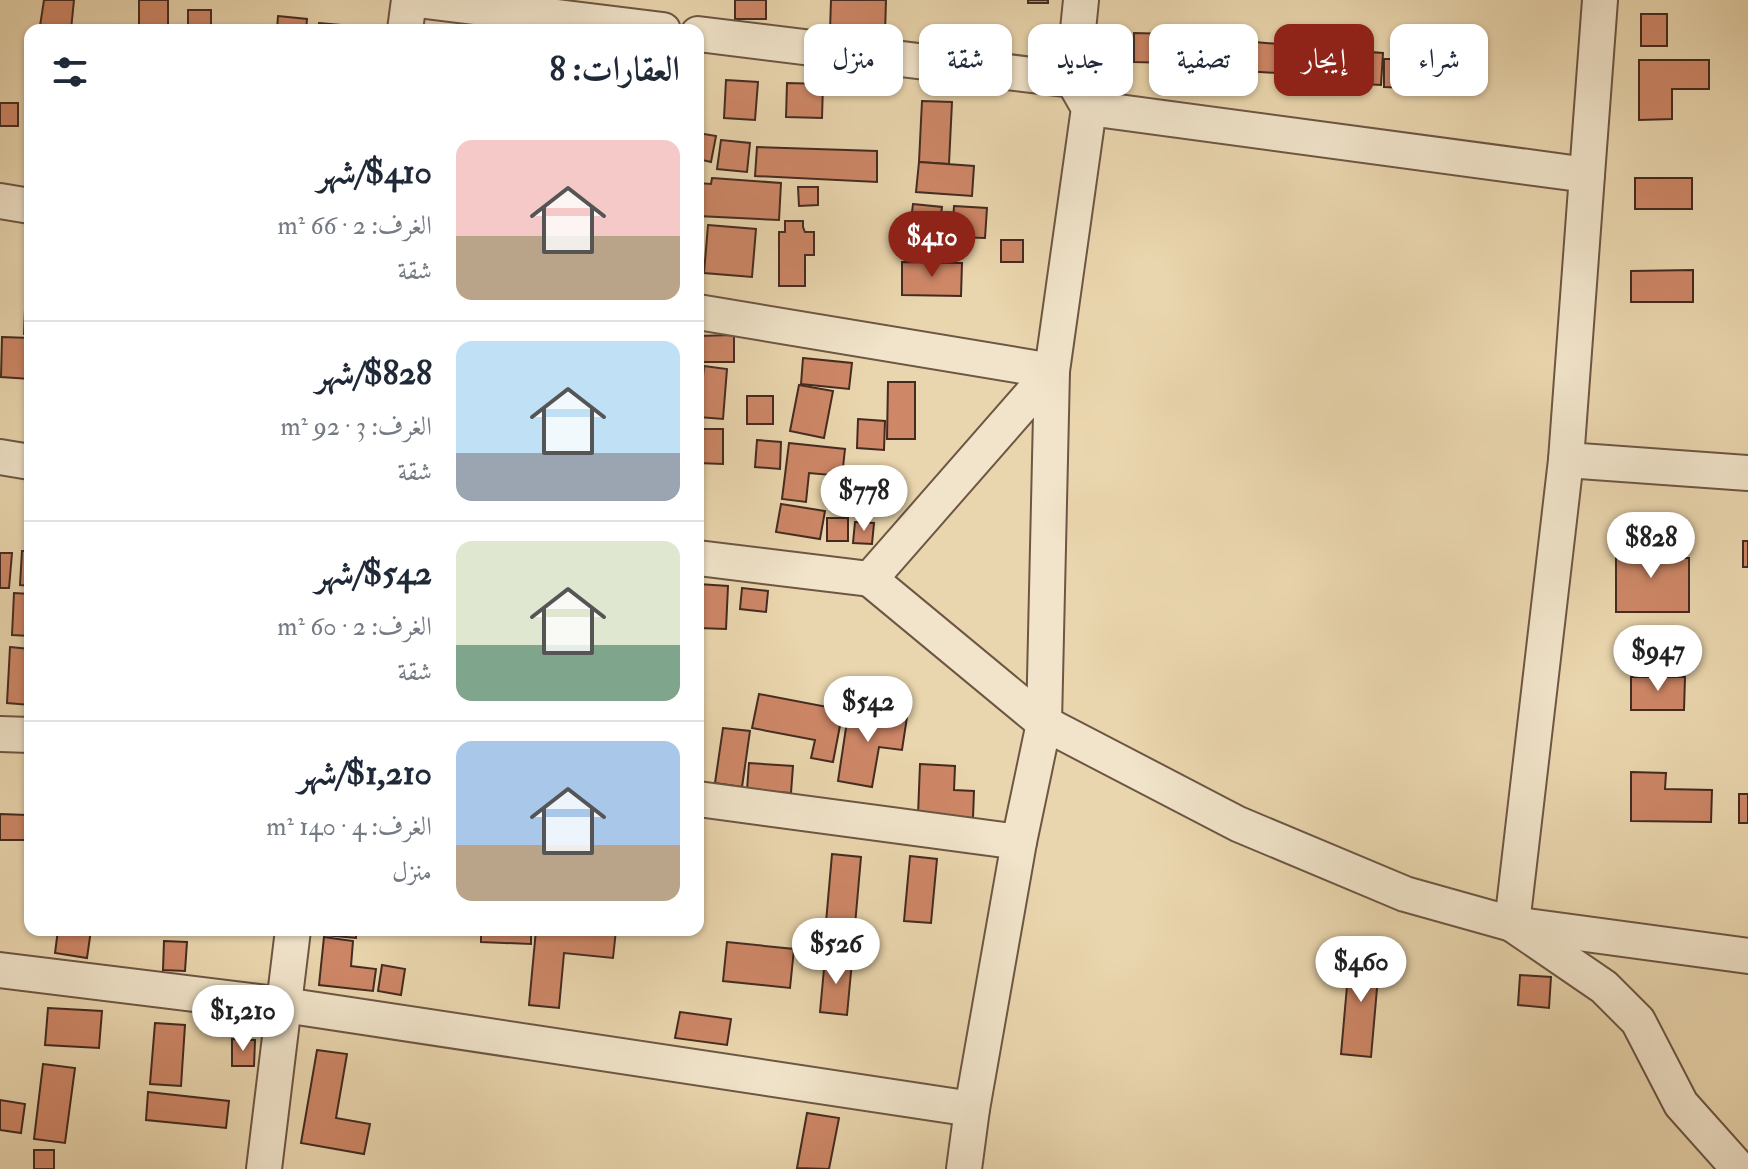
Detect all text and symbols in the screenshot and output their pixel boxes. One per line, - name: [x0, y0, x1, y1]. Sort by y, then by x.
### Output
- chip: منزل: [804, 24, 903, 96]
- chip: شقة: [919, 24, 1012, 96]
- chip: جديد: [1028, 24, 1133, 96]
- chip: تصفية: [1149, 24, 1258, 96]
- chip: إيجار: [1274, 24, 1374, 96]
- chip: شراء: [1390, 24, 1488, 96]
- text: العقارات: 8: [550, 48, 680, 91]
- icon: filters: [48, 50, 92, 94]
- text: $410/شهر: [317, 151, 432, 194]
- icon: home: [520, 172, 616, 268]
- text: الغرف: 2 · 66 m²: [277, 210, 432, 242]
- pin: $410: [885, 211, 979, 279]
- text: $410: [906, 221, 958, 253]
- text: شقة: [398, 255, 432, 287]
- text: $828/شهر: [316, 352, 432, 395]
- icon: home: [520, 373, 616, 469]
- text: الغرف: 3 · 92 m²: [280, 411, 432, 443]
- text: شقة: [398, 456, 432, 488]
- pin: $778: [817, 465, 911, 533]
- text: $778: [839, 475, 889, 507]
- pin: $828: [1604, 512, 1698, 580]
- text: $828: [1625, 522, 1677, 554]
- text: $542/شهر: [315, 552, 432, 595]
- icon: home: [520, 573, 616, 669]
- text: الغرف: 2 · 60 m²: [277, 611, 432, 643]
- pin: $947: [1611, 625, 1705, 693]
- text: $947: [1631, 635, 1685, 667]
- text: شقة: [398, 656, 432, 688]
- pin: $542: [821, 676, 915, 744]
- text: $542: [842, 686, 894, 718]
- text: $1,210/شهر: [298, 752, 432, 795]
- icon: home: [520, 773, 616, 869]
- text: الغرف: 4 · 140 m²: [266, 811, 432, 843]
- text: منزل: [392, 856, 432, 888]
- pin: $526: [789, 918, 883, 986]
- text: $526: [810, 928, 862, 960]
- pin: $460: [1314, 936, 1408, 1004]
- text: $460: [1333, 946, 1389, 978]
- pin: $1,210: [178, 985, 308, 1053]
- text: $1,210: [210, 995, 276, 1027]

